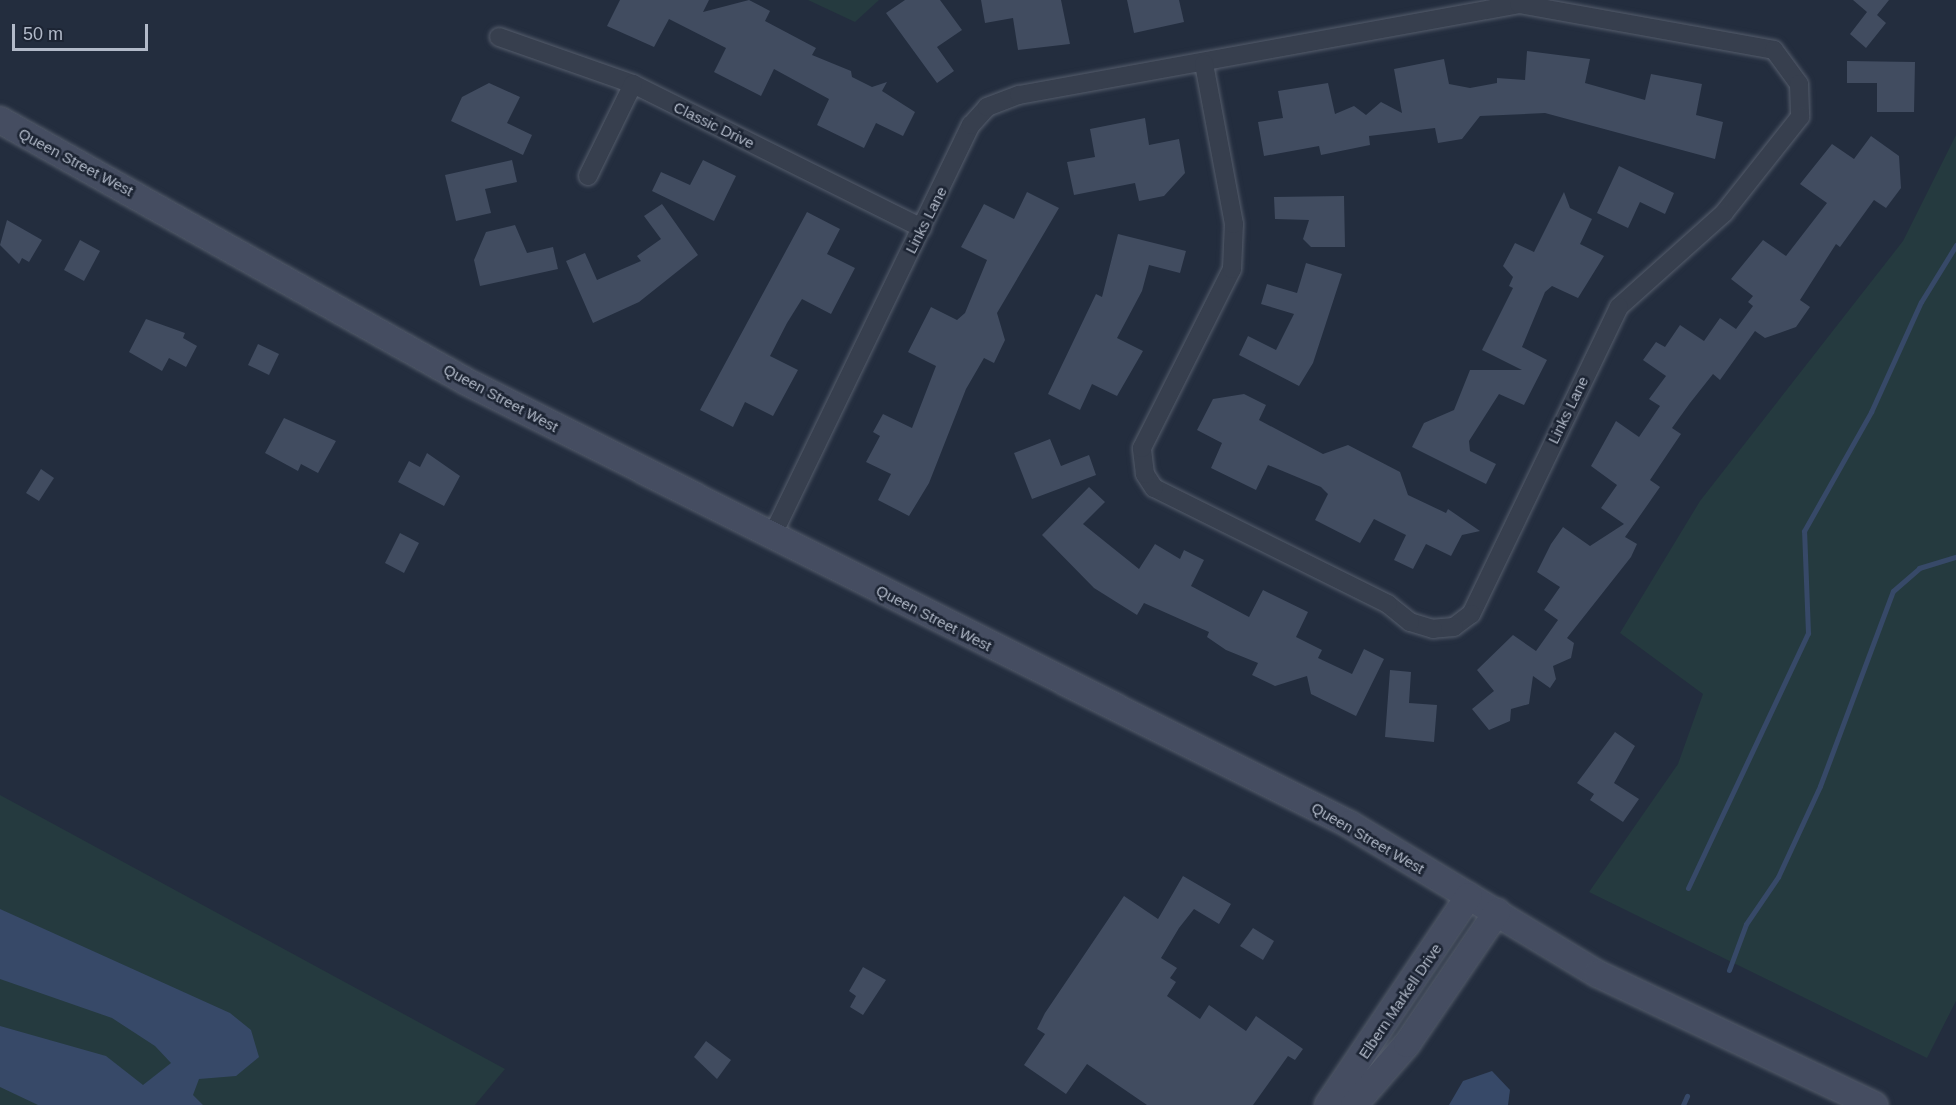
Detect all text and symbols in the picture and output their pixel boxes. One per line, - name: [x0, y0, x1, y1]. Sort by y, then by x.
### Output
- scale bar: [15, 12, 152, 50]
- text: 50 m: [23, 24, 63, 44]
- street label: Classic Drive: [671, 98, 757, 152]
- street label: Queen Street West: [16, 124, 136, 200]
- street label: Links Lane: [902, 184, 950, 256]
- street label: Queen Street West: [441, 360, 561, 436]
- street label: Links Lane: [1544, 373, 1592, 447]
- street label: Queen Street West: [873, 581, 995, 655]
- street label: Queen Street West: [1308, 798, 1428, 878]
- street label: Elbern Markell Drive: [1355, 940, 1445, 1062]

